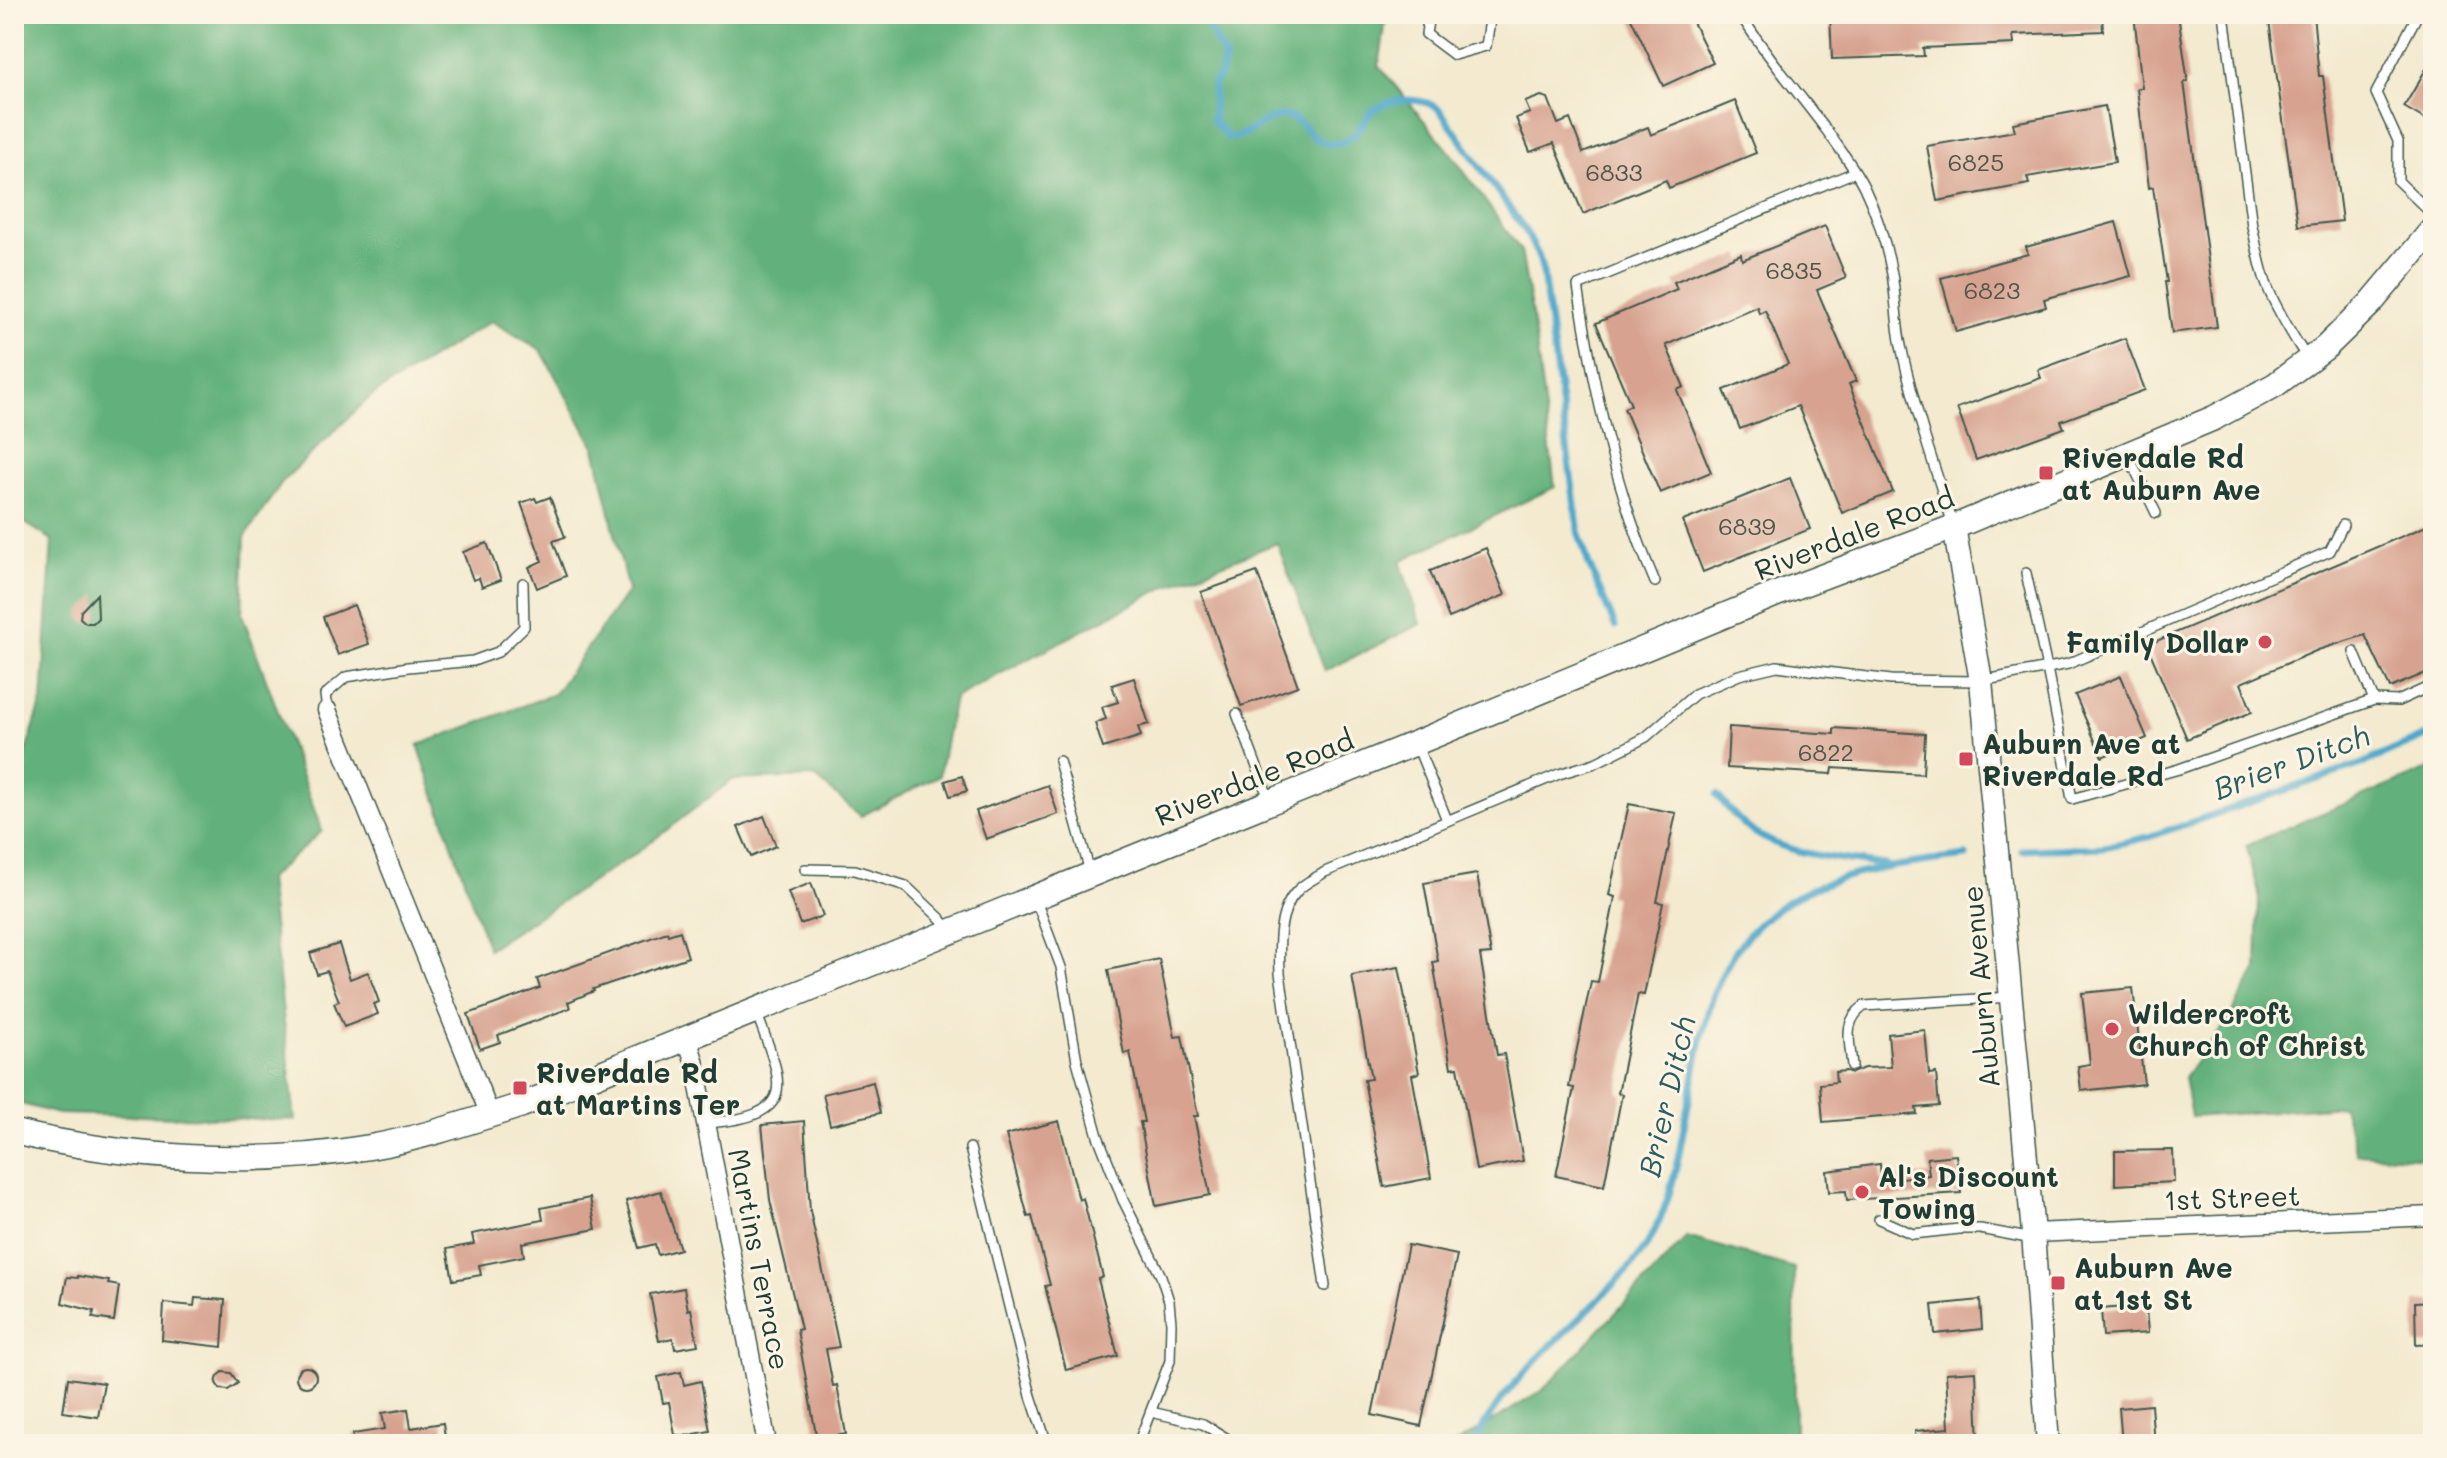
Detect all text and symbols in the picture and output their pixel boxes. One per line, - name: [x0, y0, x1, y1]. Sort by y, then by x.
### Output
- house number: 6825: [1948, 146, 2004, 177]
- house number: 6833: [1585, 156, 1643, 187]
- house number: 6835: [1765, 254, 1823, 285]
- house number: 6823: [1964, 274, 2020, 305]
- place label: Riverdale Rd at Auburn Ave: [2062, 439, 2260, 507]
- marker: Riverdale Rd at Auburn Ave: [2037, 464, 2055, 482]
- street label: Riverdale Road: [1749, 478, 1959, 588]
- house number: 6839: [1718, 510, 1776, 541]
- place label: Family Dollar: [2065, 624, 2249, 661]
- marker: Family Dollar: [2256, 633, 2274, 651]
- water label: Brier Ditch: [2207, 714, 2375, 808]
- street label: Riverdale Road: [1149, 721, 1359, 833]
- place label: Auburn Ave at Riverdale Rd: [1982, 725, 2180, 793]
- house number: 6822: [1798, 736, 1854, 767]
- marker: Auburn Ave at Riverdale Rd: [1957, 750, 1975, 768]
- street label: Auburn Avenue: [1953, 884, 2007, 1090]
- place label: Wildercroft Church of Christ: [2128, 995, 2365, 1063]
- water label: Brier Ditch: [1628, 1012, 1704, 1180]
- marker: Wildercroft Church of Christ: [2103, 1020, 2121, 1038]
- place label: Riverdale Rd at Martins Ter: [536, 1054, 740, 1122]
- marker: Riverdale Rd at Martins Ter: [511, 1079, 529, 1097]
- street label: Martins Terrace: [721, 1145, 799, 1373]
- place label: Al's Discount Towing: [1878, 1158, 2059, 1226]
- street label: 1st Street: [2163, 1177, 2301, 1217]
- marker: Al's Discount Towing: [1853, 1183, 1871, 1201]
- place label: Auburn Ave at 1st St: [2074, 1249, 2233, 1317]
- marker: Auburn Ave at 1st St: [2049, 1274, 2067, 1292]

